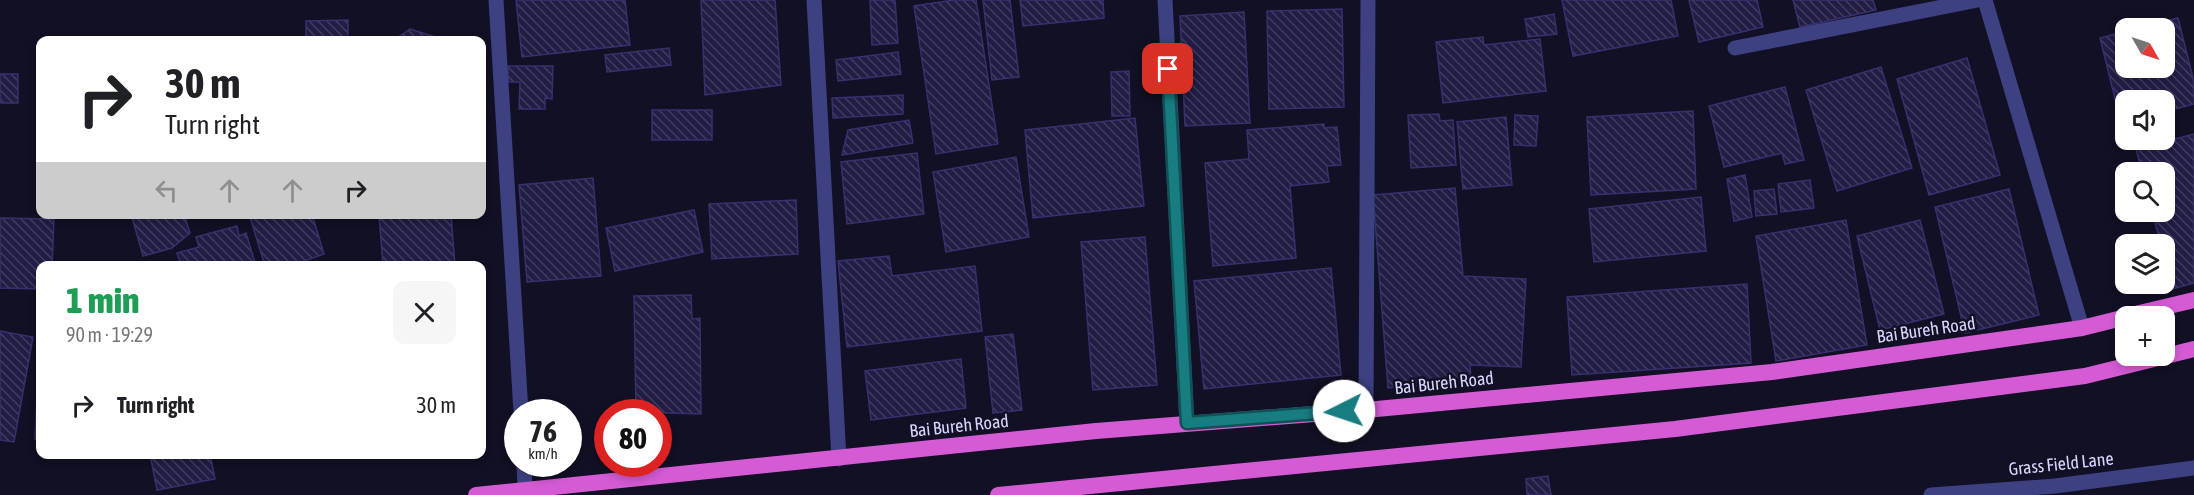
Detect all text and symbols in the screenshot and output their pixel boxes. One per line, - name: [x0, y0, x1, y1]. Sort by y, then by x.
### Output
- north arrow: [2115, 18, 2175, 78]
- map controls: [2115, 18, 2175, 366]
- pin: [1142, 43, 1193, 94]
- icon: arrive: [1151, 52, 1184, 85]
- text: 30 m: [165, 59, 240, 107]
- icon: right: [66, 60, 144, 138]
- button: sound: [2115, 90, 2175, 150]
- text: Turn right: [165, 109, 260, 140]
- button: search: [2115, 162, 2175, 222]
- icon: left: [150, 174, 183, 207]
- icon: ahead: [213, 174, 246, 207]
- icon: ahead: [276, 174, 309, 207]
- icon: right: [339, 174, 372, 207]
- button: layers: [2115, 234, 2175, 294]
- text: 1 min: [66, 279, 140, 321]
- button: close: [393, 281, 456, 344]
- button: +: [2115, 306, 2175, 366]
- street label: Bai Bureh Road: [1875, 312, 1977, 347]
- text: 90 m · 19:29: [66, 323, 153, 346]
- street label: Bai Bureh Road: [1393, 367, 1495, 398]
- position arrow: [1312, 379, 1376, 443]
- icon: right: [66, 389, 99, 422]
- text: Turn right: [117, 392, 194, 418]
- text: 30 m: [416, 392, 456, 418]
- speed limit sign: 80: [594, 399, 672, 477]
- street label: Bai Bureh Road: [908, 410, 1010, 441]
- text: 76: [529, 414, 557, 448]
- text: km/h: [528, 445, 558, 462]
- street label: Grass Field Lane: [2007, 448, 2114, 479]

